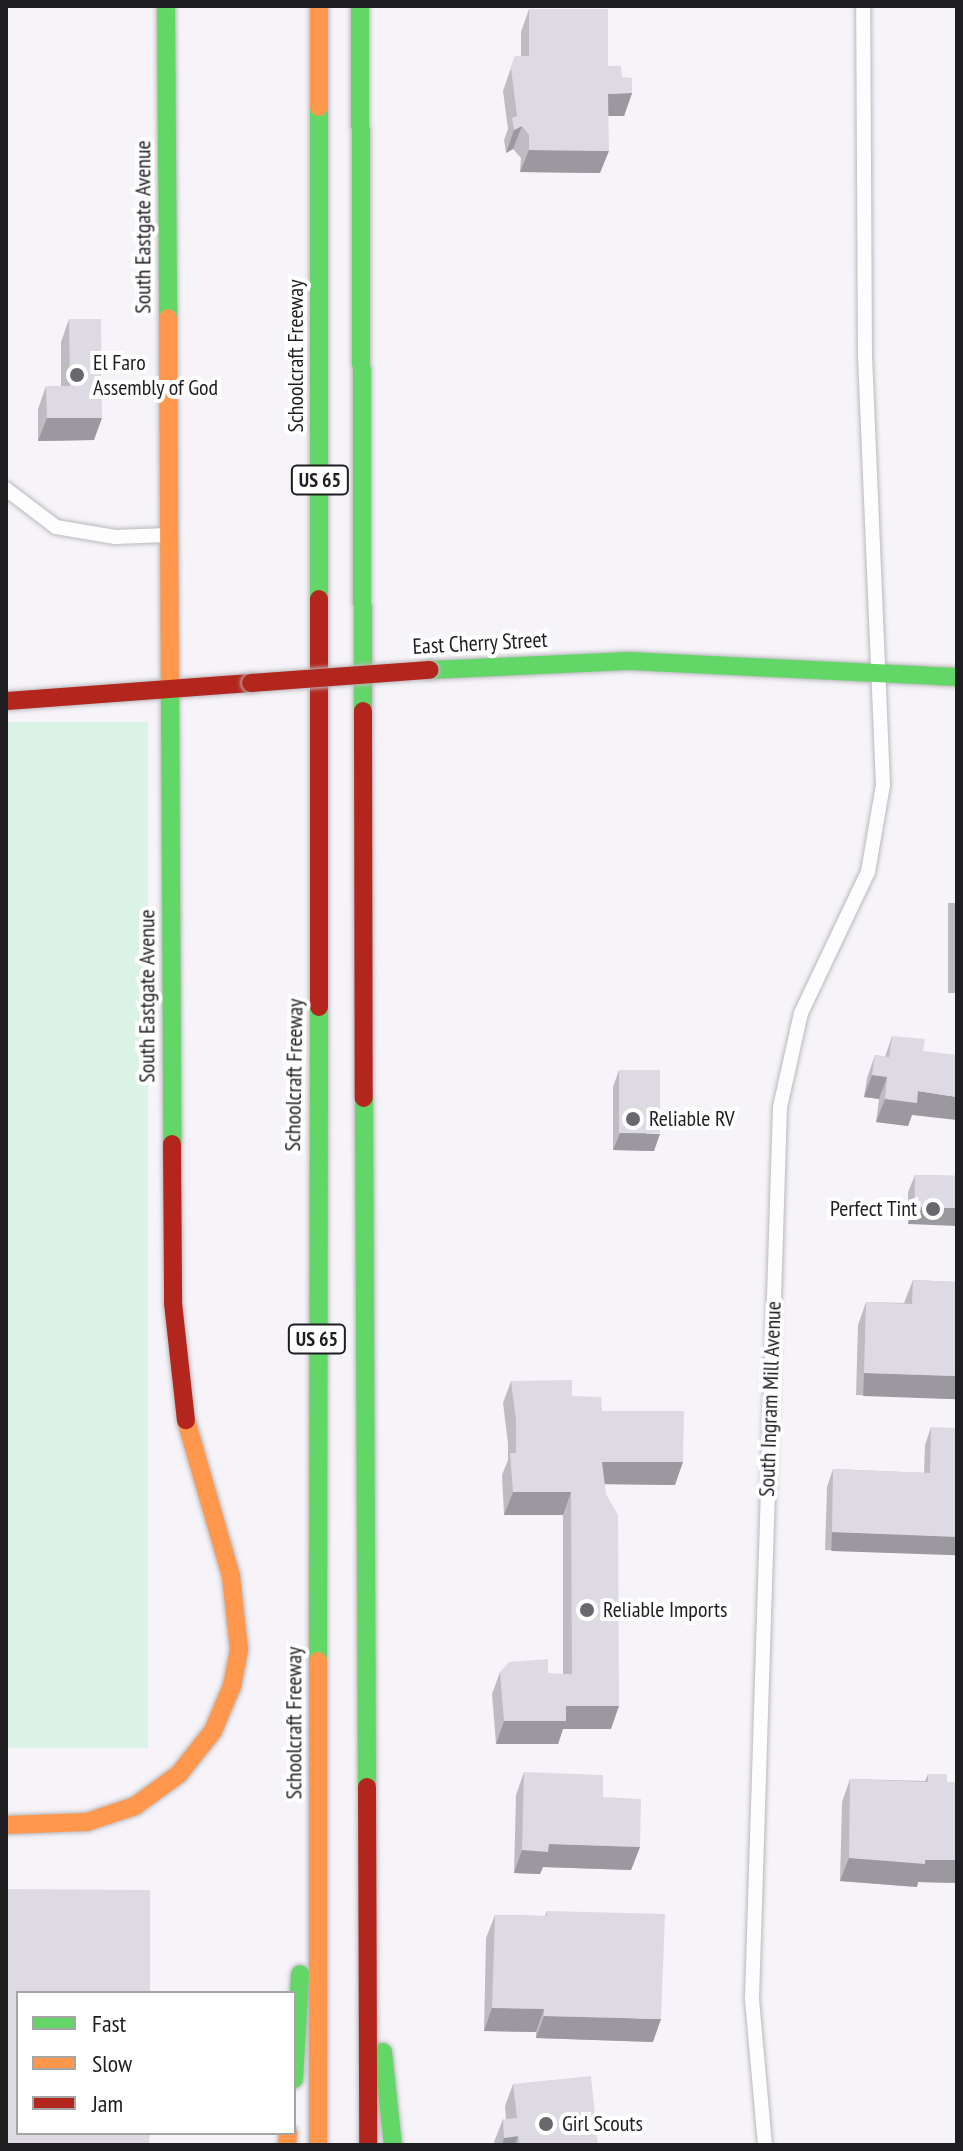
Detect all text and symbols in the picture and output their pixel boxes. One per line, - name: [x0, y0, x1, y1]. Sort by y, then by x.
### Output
- street label: South Eastgate Avenue: [130, 140, 156, 314]
- street label: Schoolcraft Freeway: [283, 280, 309, 432]
- place label: El Faro Assembly of God: [93, 349, 219, 400]
- marker: El Faro Assembly of God: [68, 366, 86, 384]
- road number: US 65: [290, 464, 350, 496]
- street label: East Cherry Street: [412, 626, 548, 660]
- street label: South Eastgate Avenue: [134, 909, 160, 1083]
- street label: Schoolcraft Freeway: [279, 998, 309, 1152]
- place label: Reliable RV: [649, 1106, 735, 1132]
- marker: Reliable RV: [624, 1110, 642, 1128]
- place label: Perfect Tint: [829, 1196, 917, 1222]
- marker: Perfect Tint: [924, 1200, 942, 1218]
- street label: South Ingram Mill Avenue: [753, 1300, 787, 1498]
- road number: US 65: [287, 1323, 347, 1355]
- place label: Reliable Imports: [603, 1597, 727, 1623]
- marker: Reliable Imports: [578, 1601, 596, 1619]
- street label: Schoolcraft Freeway: [281, 1647, 307, 1799]
- legend: [16, 1991, 296, 2135]
- text: Fast: [92, 2008, 126, 2039]
- text: Slow: [92, 2048, 132, 2079]
- text: Jam: [92, 2088, 123, 2119]
- place label: Girl Scouts: [562, 2111, 643, 2137]
- marker: Girl Scouts: [537, 2115, 555, 2133]

